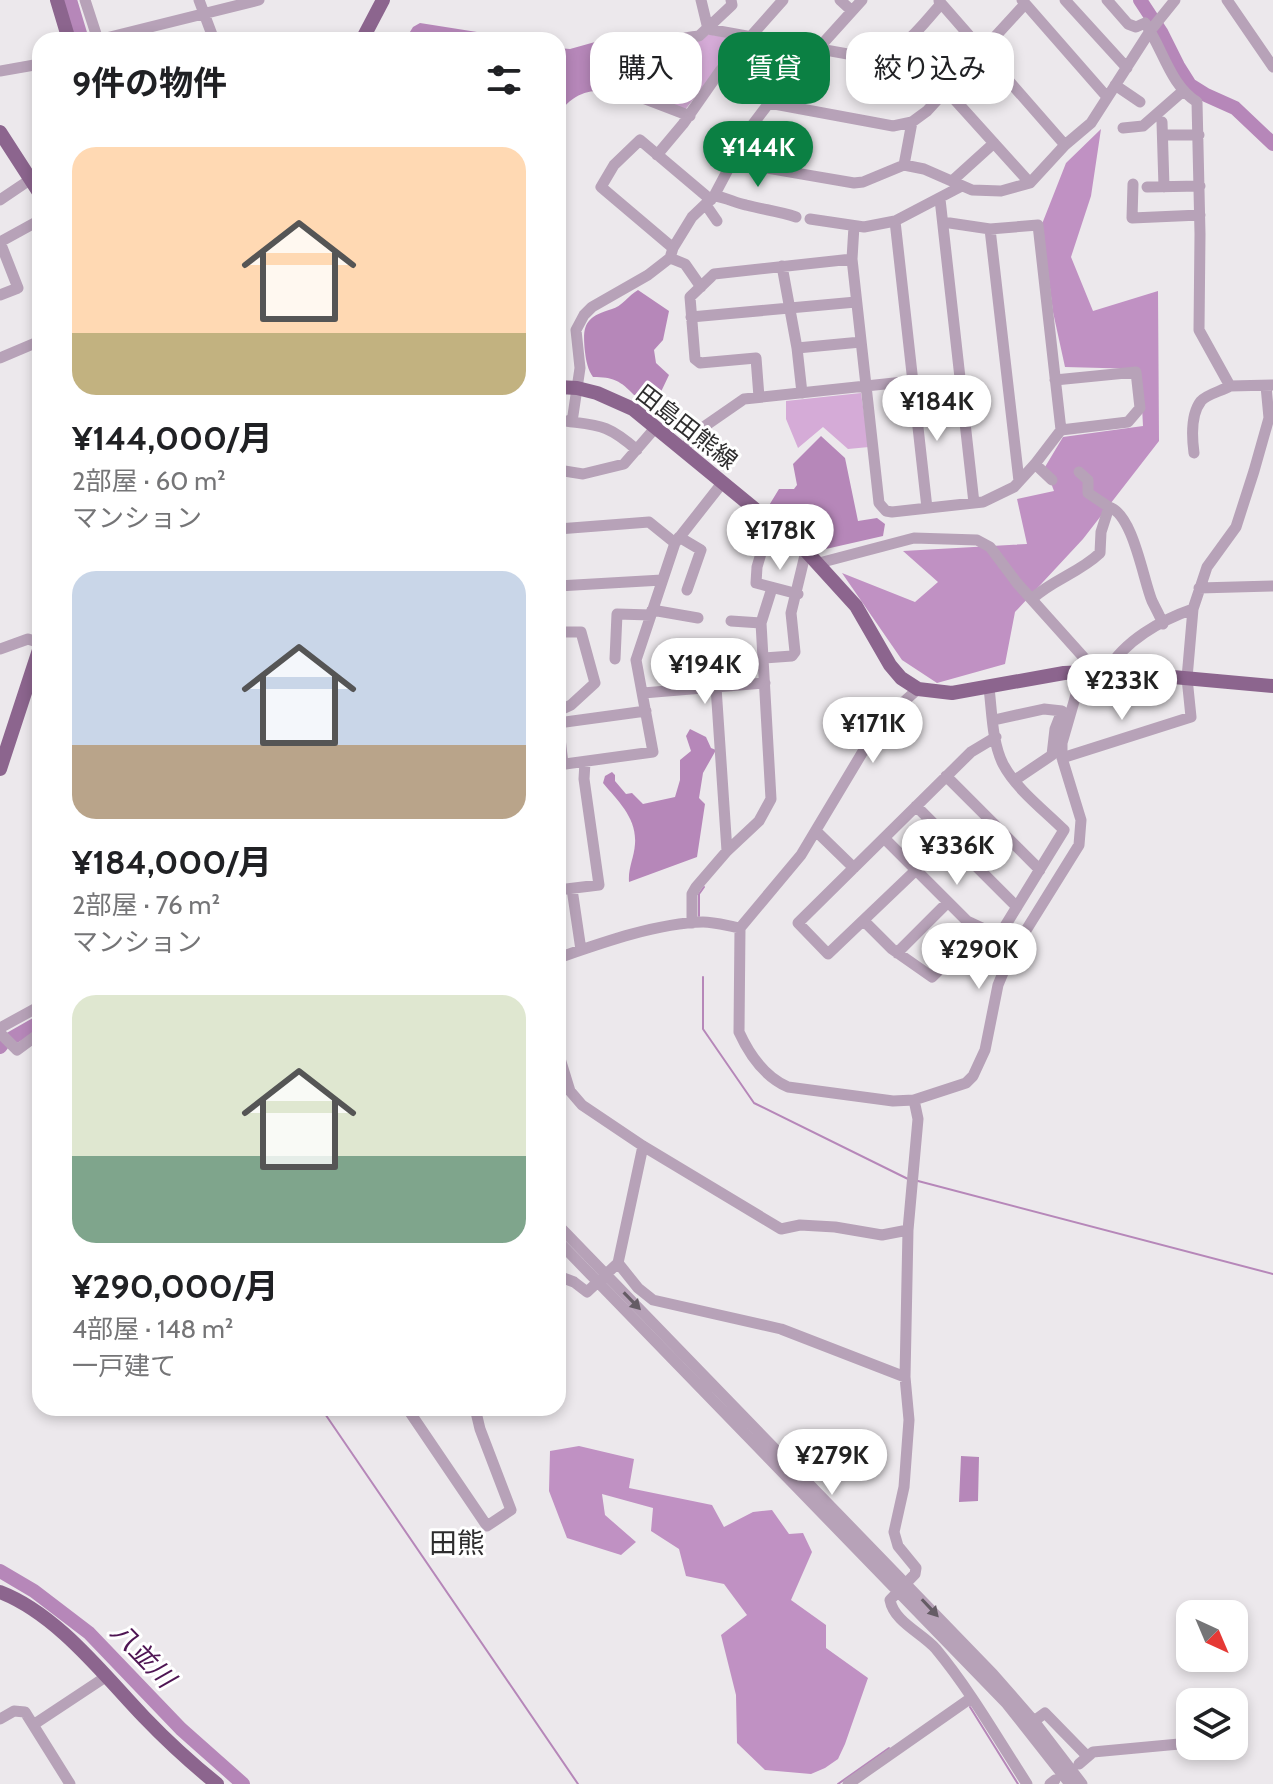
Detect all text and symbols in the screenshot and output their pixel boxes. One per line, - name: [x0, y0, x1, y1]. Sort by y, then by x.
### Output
- chip: 購入: [590, 32, 702, 104]
- chip: 賃貸: [718, 32, 830, 104]
- chip: 絞り込み: [846, 32, 1014, 104]
- icon: filters: [482, 58, 526, 102]
- text: 9件の物件: [72, 62, 227, 104]
- pin: ¥144K: [702, 121, 814, 189]
- text: ¥144K: [721, 131, 795, 163]
- icon: home: [227, 199, 371, 343]
- pin: ¥184K: [881, 375, 993, 443]
- street label: 田島田熊線: [631, 379, 743, 475]
- text: ¥184K: [900, 385, 974, 417]
- text: ¥144,000/月: [72, 417, 273, 459]
- text: 2部屋 · 60 m²: [72, 465, 226, 497]
- text: マンション: [72, 502, 202, 534]
- pin: ¥178K: [724, 504, 836, 572]
- text: ¥178K: [745, 514, 815, 546]
- icon: home: [227, 623, 371, 767]
- pin: ¥194K: [649, 638, 761, 706]
- text: ¥194K: [669, 648, 741, 680]
- pin: ¥233K: [1066, 654, 1178, 722]
- text: ¥233K: [1085, 664, 1159, 696]
- pin: ¥171K: [817, 697, 929, 765]
- text: ¥171K: [841, 707, 905, 739]
- pin: ¥336K: [901, 819, 1013, 887]
- text: ¥336K: [920, 829, 994, 861]
- text: ¥184,000/月: [72, 841, 272, 883]
- text: 2部屋 · 76 m²: [72, 889, 220, 921]
- pin: ¥290K: [923, 923, 1035, 991]
- text: マンション: [72, 926, 202, 958]
- text: ¥290K: [940, 933, 1018, 965]
- icon: home: [227, 1047, 371, 1191]
- text: ¥290,000/月: [72, 1265, 279, 1307]
- one-way arrow: [622, 1291, 641, 1310]
- text: 4部屋 · 148 m²: [72, 1313, 233, 1345]
- text: 一戸建て: [72, 1350, 176, 1382]
- pin: ¥279K: [776, 1429, 888, 1497]
- text: ¥279K: [795, 1439, 869, 1471]
- district label: 田熊: [429, 1526, 485, 1560]
- one-way arrow: [921, 1598, 939, 1617]
- north arrow: [1176, 1600, 1248, 1672]
- map controls: [1176, 1600, 1248, 1760]
- water label: 八並川: [104, 1616, 184, 1696]
- button: layers: [1176, 1688, 1248, 1760]

